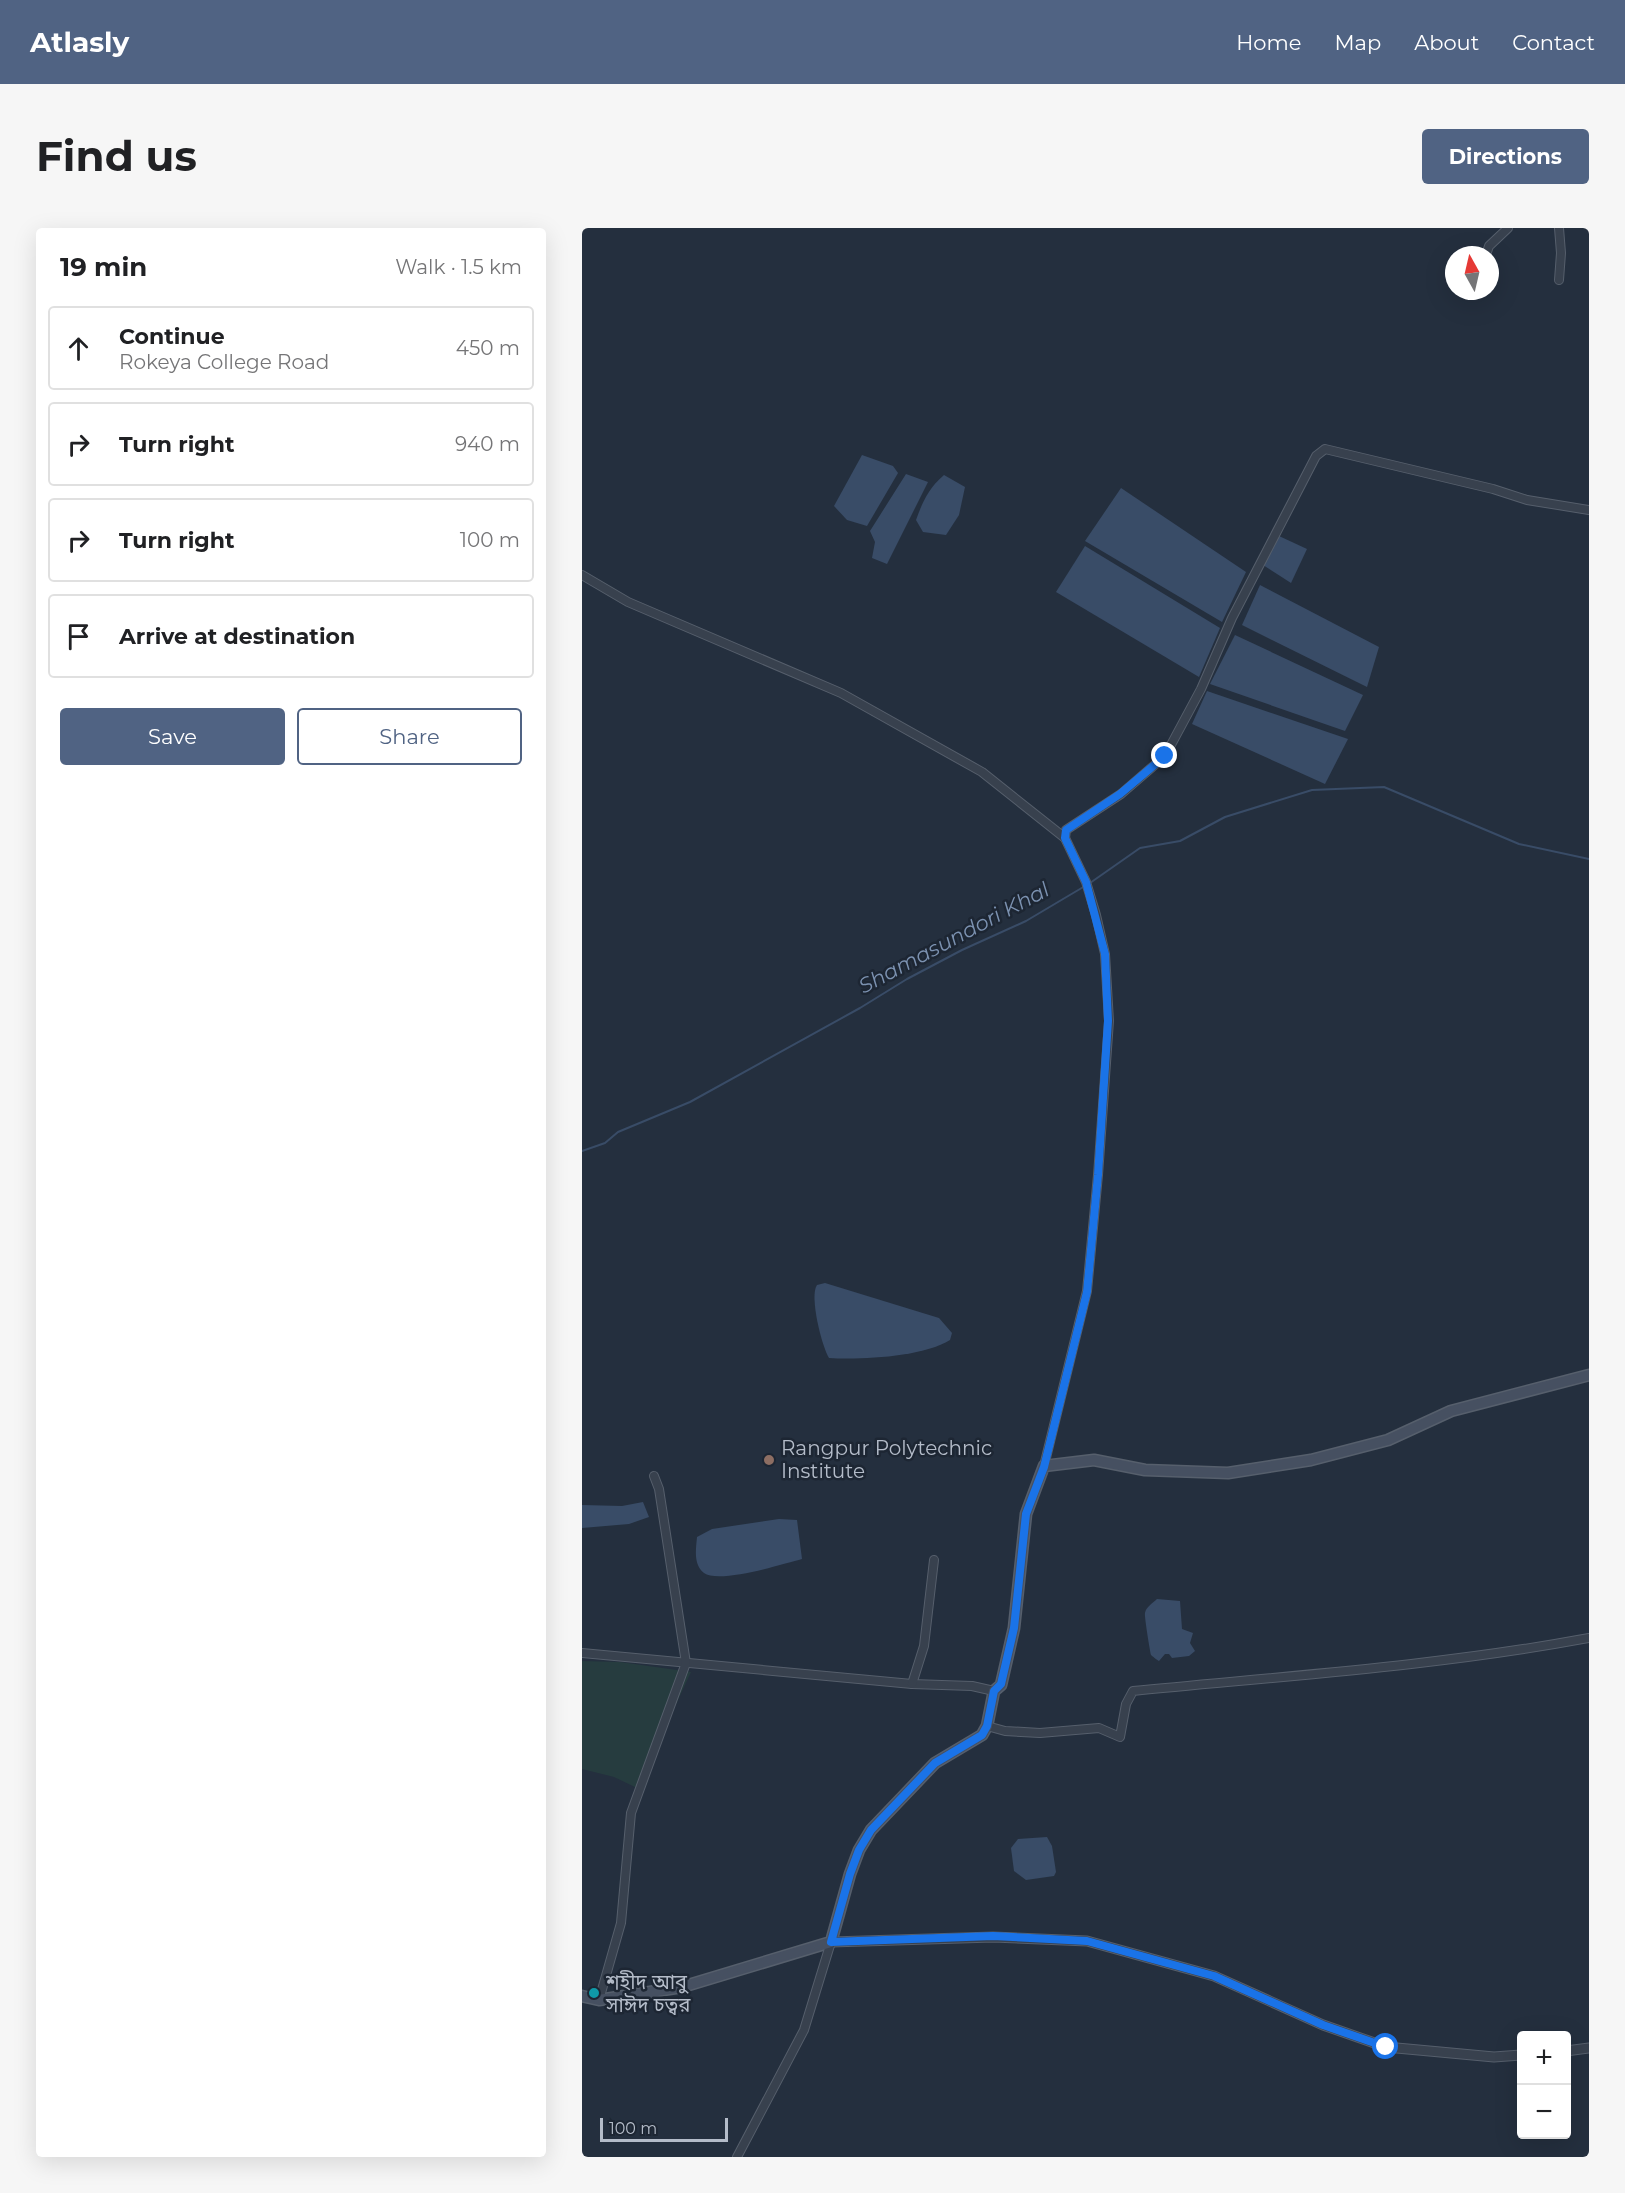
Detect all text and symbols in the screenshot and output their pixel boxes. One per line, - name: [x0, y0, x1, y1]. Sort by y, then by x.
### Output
- text: Atlasly: [30, 25, 129, 59]
- text: Home: [1236, 30, 1301, 55]
- text: Map: [1334, 30, 1381, 55]
- text: About: [1414, 30, 1479, 55]
- text: Contact: [1512, 30, 1595, 55]
- button: Directions: [1422, 129, 1589, 184]
- text: Find us: [36, 130, 197, 182]
- north arrow: [1445, 246, 1499, 300]
- text: 19 min: [60, 251, 147, 283]
- text: Walk · 1.5 km: [395, 255, 522, 279]
- text: Continue: [119, 323, 225, 350]
- icon: ahead: [62, 332, 95, 365]
- text: 450 m: [456, 336, 520, 360]
- text: Rokeya College Road: [119, 350, 329, 374]
- icon: right: [62, 428, 95, 461]
- text: Turn right: [119, 431, 234, 458]
- text: 940 m: [455, 432, 520, 456]
- icon: right: [62, 524, 95, 557]
- text: Turn right: [119, 527, 234, 554]
- text: 100 m: [460, 528, 520, 552]
- icon: arrive: [62, 620, 95, 653]
- text: Arrive at destination: [119, 623, 355, 650]
- button: Save: [60, 708, 285, 765]
- button: Share: [297, 708, 522, 765]
- route end: [1151, 742, 1177, 768]
- water label: Shamasundori Khal: [854, 877, 1054, 998]
- place label: Rangpur Polytechnic Institute: [781, 1436, 992, 1483]
- marker: Rangpur Polytechnic Institute: [762, 1453, 776, 1467]
- place label: শহীদ আবু সাঈদ চত্বর: [605, 1970, 691, 2017]
- marker: শহীদ আবু সাঈদ চত্বর: [587, 1986, 601, 2000]
- map controls: [1517, 2031, 1571, 2139]
- button: +: [1517, 2031, 1571, 2085]
- route start: [1372, 2033, 1398, 2059]
- button: −: [1517, 2085, 1571, 2139]
- scale bar: [600, 2115, 728, 2142]
- text: 100 m: [609, 2119, 657, 2138]

